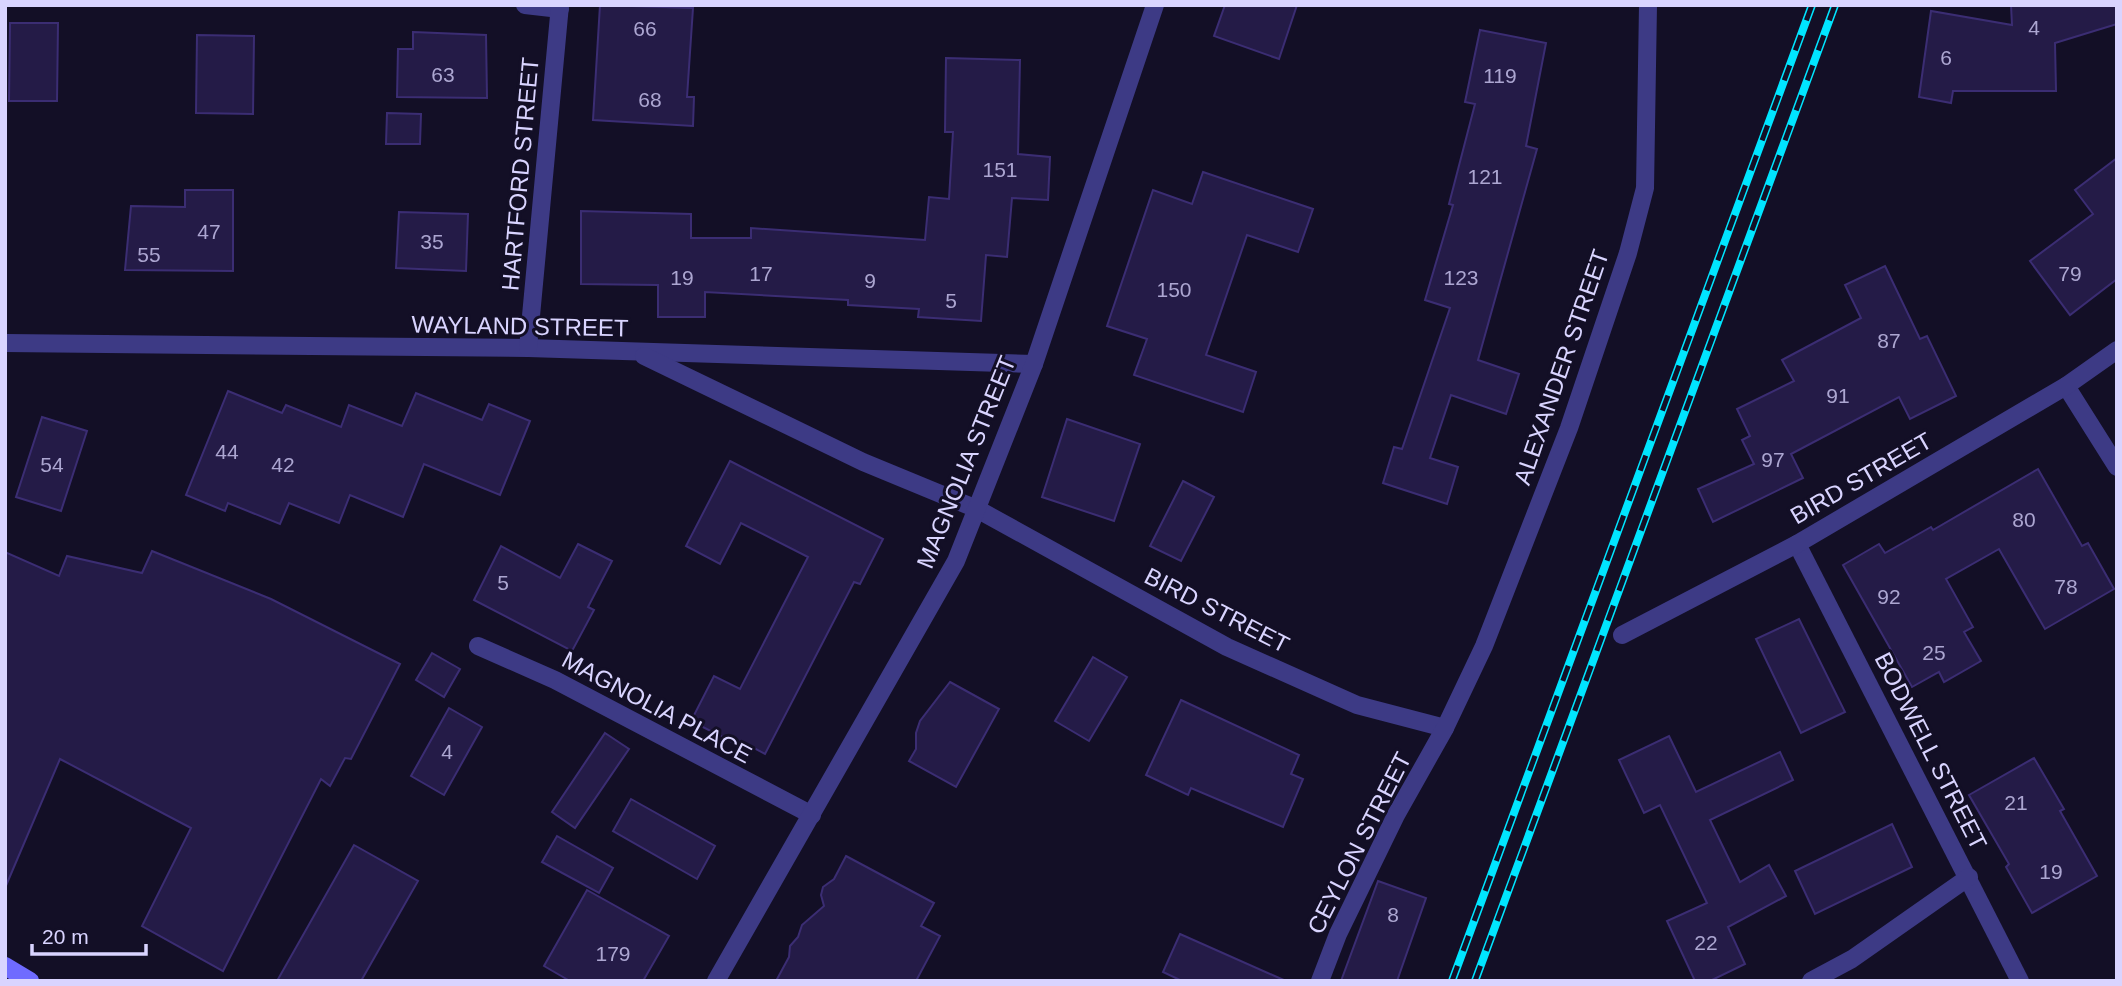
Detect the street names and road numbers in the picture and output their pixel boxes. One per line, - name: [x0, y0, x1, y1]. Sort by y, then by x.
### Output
- street label: HARTFORD STREET: [496, 56, 544, 292]
- street label: ALEXANDER STREET: [1508, 246, 1614, 488]
- street label: WAYLAND STREET: [411, 311, 629, 341]
- street label: MAGNOLIA STREET: [911, 352, 1021, 572]
- street label: BIRD STREET: [1786, 426, 1937, 529]
- street label: BIRD STREET: [1140, 562, 1294, 658]
- street label: MAGNOLIA PLACE: [558, 646, 756, 768]
- street label: BODWELL STREET: [1870, 648, 1993, 854]
- street label: CEYLON STREET: [1302, 747, 1417, 938]

